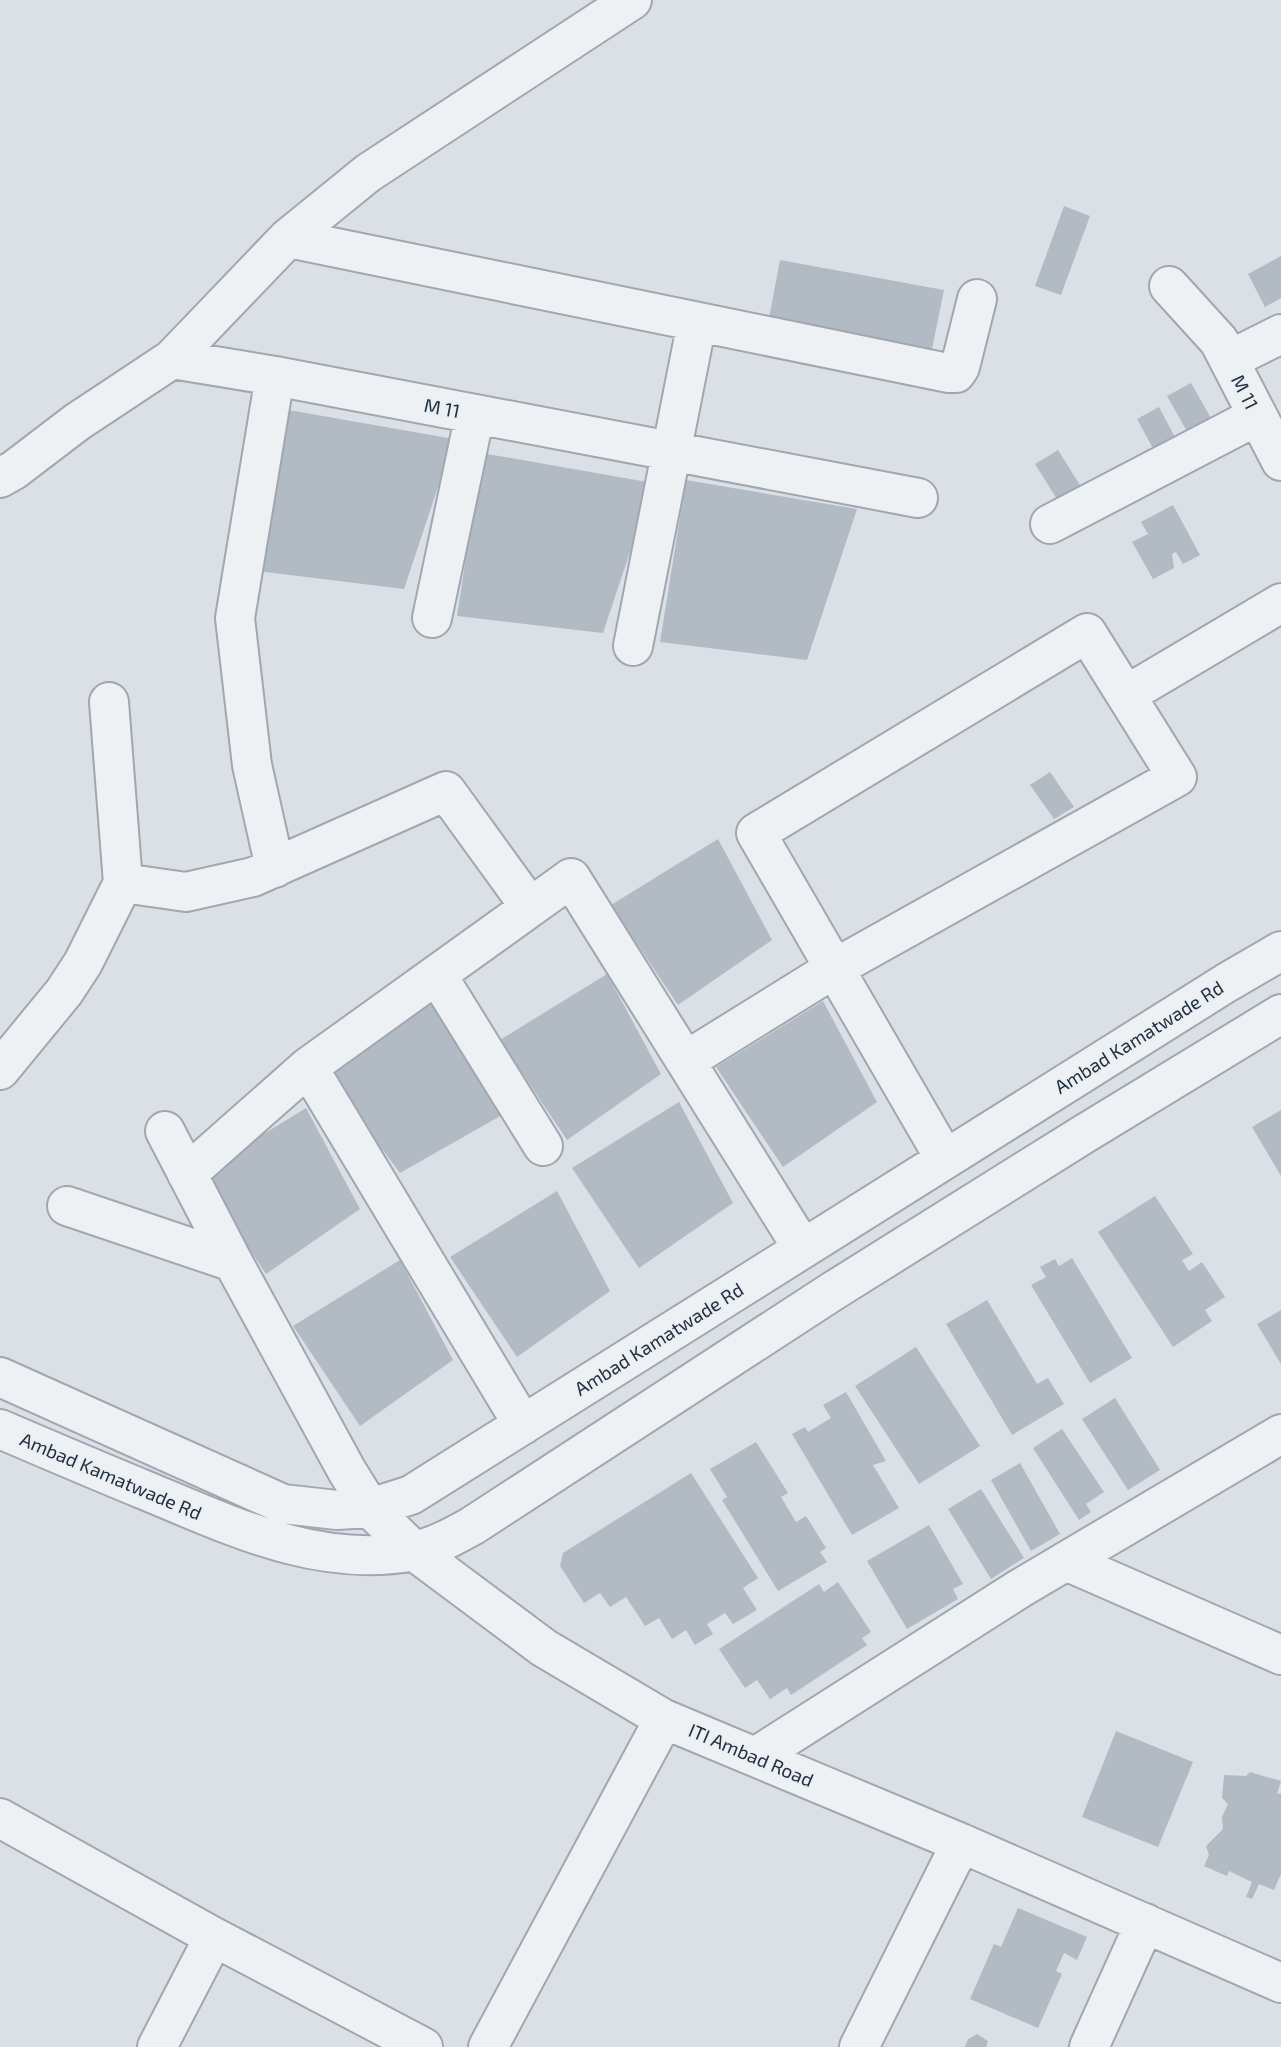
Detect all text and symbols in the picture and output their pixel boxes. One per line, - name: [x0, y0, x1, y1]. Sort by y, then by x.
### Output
- street label: M 11: [1227, 371, 1264, 413]
- street label: M 11: [422, 393, 462, 422]
- street label: Ambad Kamatwade Rd: [1050, 975, 1227, 1098]
- street label: Ambad Kamatwade Rd: [570, 1277, 747, 1400]
- street label: Ambad Kamatwade Rd: [17, 1427, 205, 1524]
- street label: ITI Ambad Road: [685, 1718, 817, 1791]

